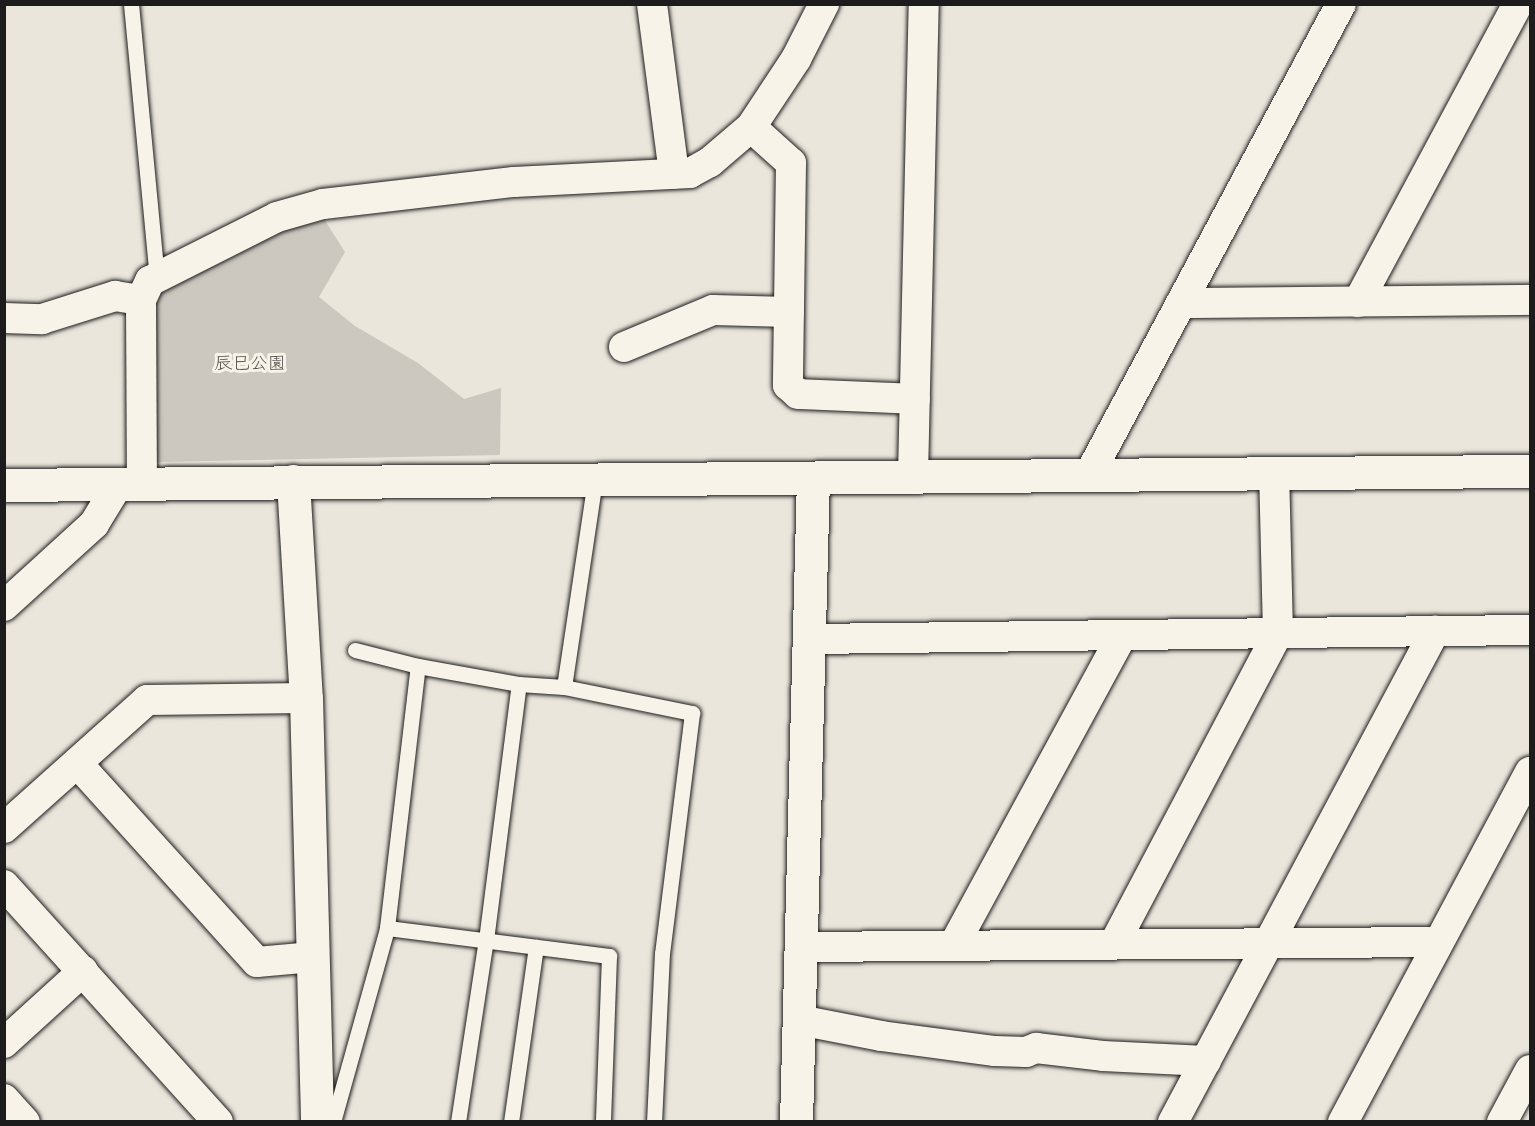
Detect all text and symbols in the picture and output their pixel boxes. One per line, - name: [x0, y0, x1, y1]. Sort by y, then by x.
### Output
- park label: 辰巳公園: [214, 353, 286, 375]

